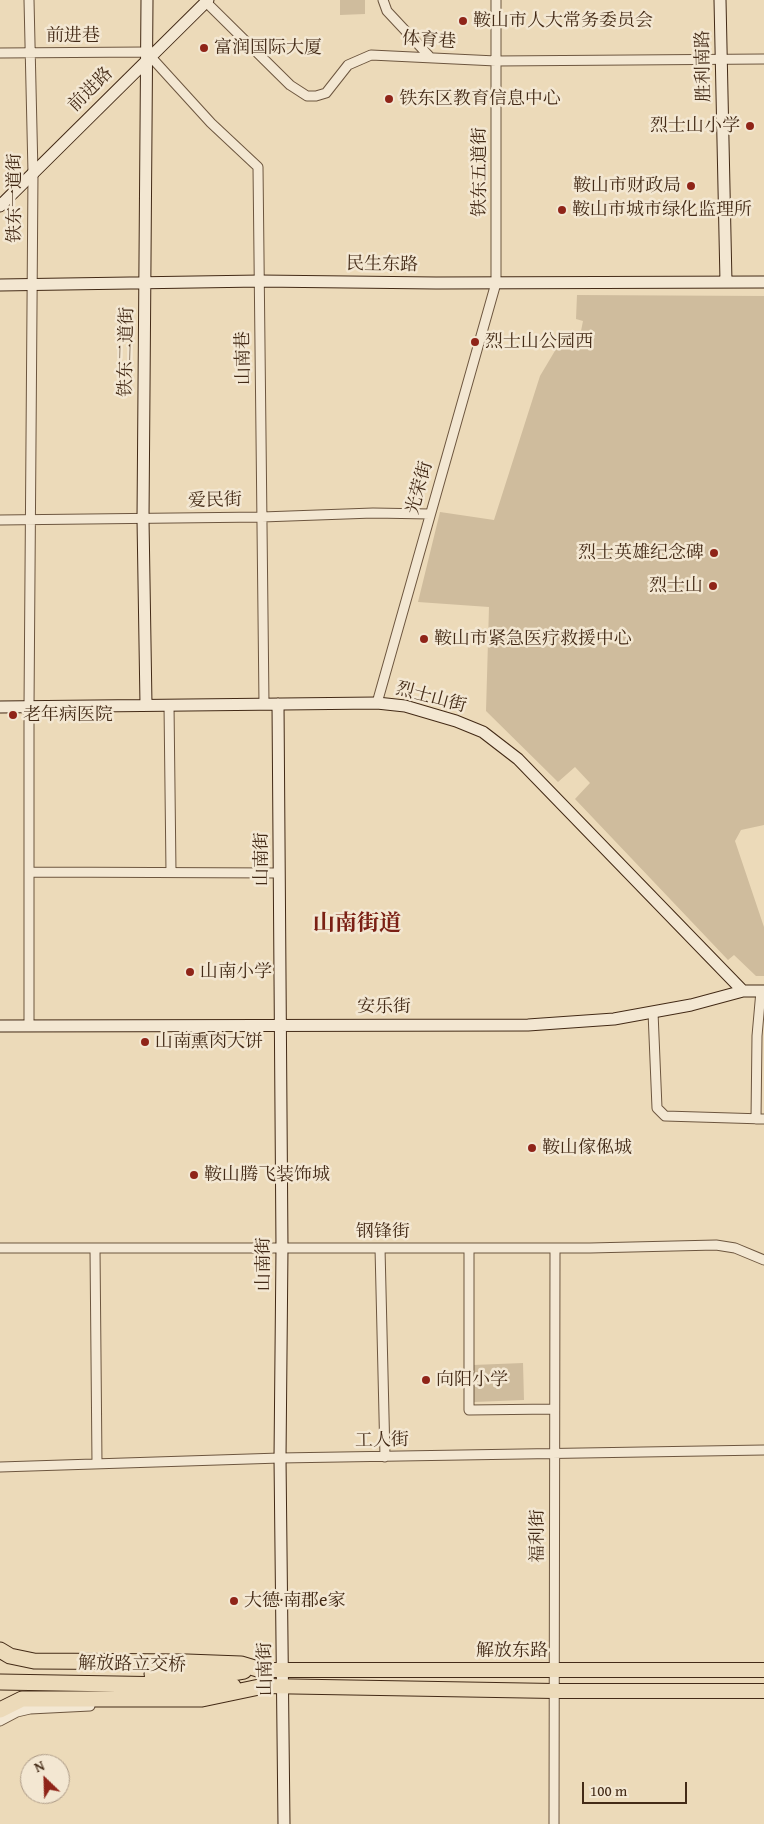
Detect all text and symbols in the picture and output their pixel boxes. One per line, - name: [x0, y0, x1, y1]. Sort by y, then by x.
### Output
- place label: 鞍山市人大常务委员会: [473, 10, 653, 32]
- marker: 鞍山市人大常务委员会: [457, 15, 469, 27]
- street label: 前进巷: [46, 25, 100, 47]
- street label: 体育巷: [401, 28, 457, 54]
- street label: 胜利南路: [693, 30, 715, 102]
- place label: 富润国际大厦: [214, 37, 322, 59]
- marker: 富润国际大厦: [198, 42, 210, 54]
- street label: 前进路: [64, 63, 118, 117]
- place label: 铁东区教育信息中心: [399, 88, 561, 110]
- marker: 铁东区教育信息中心: [383, 93, 395, 105]
- place label: 烈士山小学: [650, 115, 740, 137]
- marker: 烈士山小学: [744, 120, 756, 132]
- street label: 铁东五道街: [469, 127, 491, 217]
- street label: 铁东一道街: [4, 153, 26, 243]
- place label: 鞍山市财政局: [573, 175, 681, 197]
- marker: 鞍山市财政局: [685, 180, 697, 192]
- place label: 鞍山市城市绿化监理所: [572, 199, 752, 221]
- marker: 鞍山市城市绿化监理所: [556, 204, 568, 216]
- street label: 民生东路: [346, 254, 418, 276]
- street label: 铁东二道街: [115, 307, 139, 397]
- street label: 山南巷: [233, 331, 255, 385]
- place label: 烈士山公园西: [485, 331, 593, 353]
- marker: 烈士山公园西: [469, 336, 481, 348]
- street label: 光荣街: [402, 459, 438, 517]
- street label: 爱民街: [188, 490, 242, 512]
- place label: 烈士英雄纪念碑: [578, 542, 704, 564]
- marker: 烈士英雄纪念碑: [708, 547, 720, 559]
- place label: 烈士山: [649, 575, 703, 597]
- marker: 烈士山: [707, 580, 719, 592]
- place label: 鞍山市紧急医疗救援中心: [434, 628, 632, 650]
- marker: 鞍山市紧急医疗救援中心: [418, 633, 430, 645]
- street label: 烈士山街: [393, 678, 469, 718]
- place label: 老年病医院: [23, 704, 113, 726]
- marker: 老年病医院: [7, 709, 19, 721]
- street label: 山南街: [251, 832, 273, 886]
- district label: 山南街道: [313, 911, 401, 937]
- place label: 山南小学: [200, 961, 272, 983]
- marker: 山南小学: [184, 966, 196, 978]
- street label: 安乐街: [357, 996, 411, 1018]
- place label: 山南熏肉大饼: [155, 1031, 263, 1053]
- marker: 山南熏肉大饼: [139, 1036, 151, 1048]
- place label: 鞍山傢俬城: [542, 1137, 632, 1159]
- marker: 鞍山傢俬城: [526, 1142, 538, 1154]
- place label: 鞍山腾飞装饰城: [204, 1164, 330, 1186]
- marker: 鞍山腾飞装饰城: [188, 1169, 200, 1181]
- street label: 钢锋街: [356, 1221, 410, 1243]
- street label: 山南街: [253, 1237, 275, 1291]
- place label: 向阳小学: [436, 1369, 508, 1391]
- marker: 向阳小学: [420, 1374, 432, 1386]
- street label: 工人街: [355, 1430, 409, 1452]
- street label: 福利街: [527, 1509, 549, 1563]
- place label: 大德·南郡e家: [244, 1590, 345, 1612]
- marker: 大德·南郡e家: [228, 1595, 240, 1607]
- street label: 解放东路: [476, 1640, 548, 1662]
- street label: 山南街: [255, 1642, 277, 1696]
- street label: 解放路立交桥: [78, 1653, 186, 1677]
- north arrow: [20, 1754, 70, 1804]
- text: N: [31, 1755, 48, 1777]
- scale bar: [584, 1772, 689, 1804]
- text: 100 m: [590, 1780, 627, 1801]

